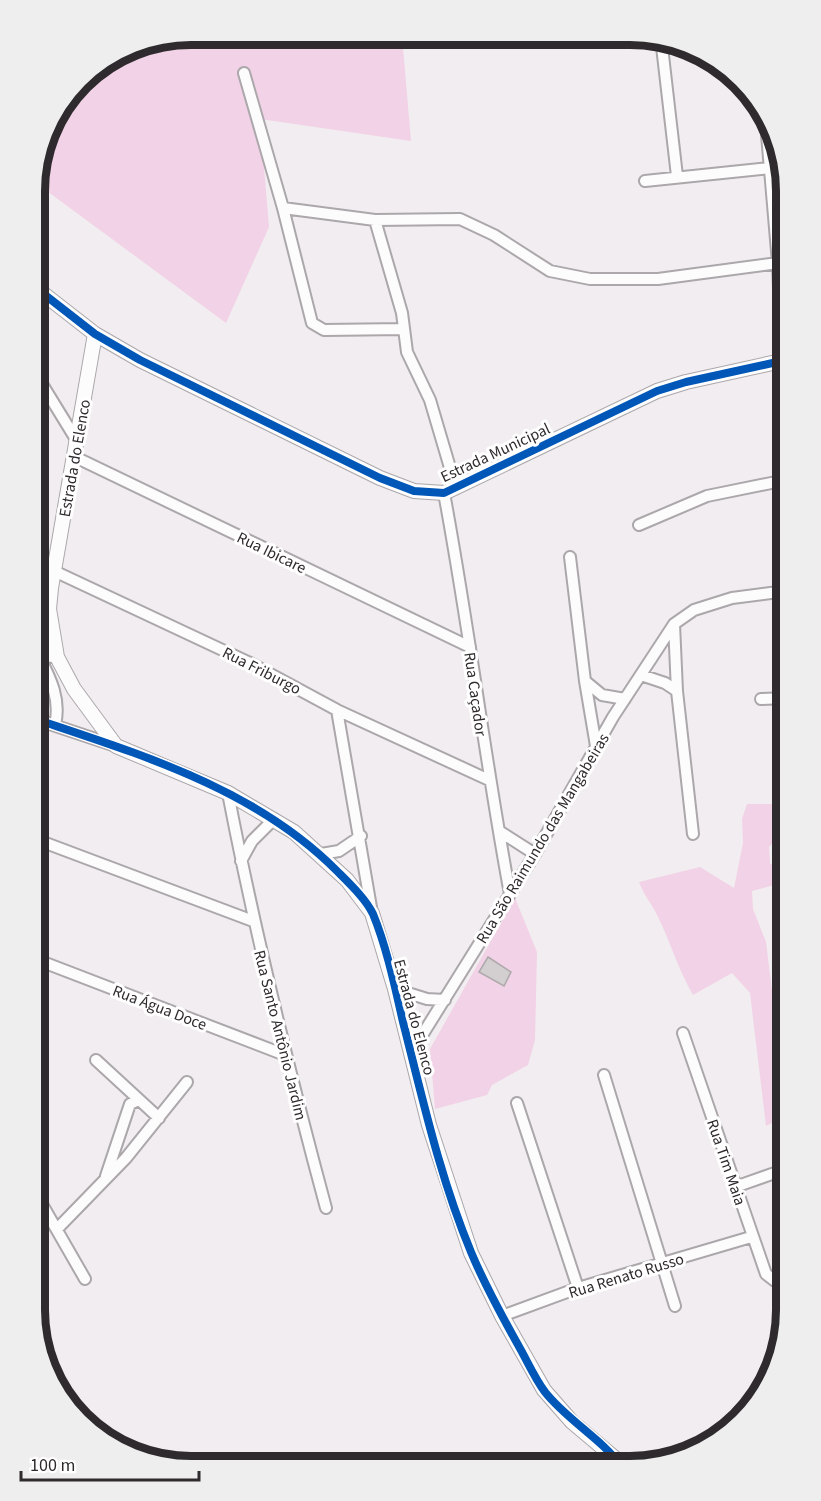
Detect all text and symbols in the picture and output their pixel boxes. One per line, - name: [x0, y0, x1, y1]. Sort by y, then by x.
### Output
- street label: Estrada do Elenco: [54, 398, 96, 519]
- street label: Estrada Municipal: [437, 418, 554, 488]
- street label: Rua Ibicare: [233, 527, 310, 579]
- street label: Rua Friburgo: [218, 642, 305, 700]
- street label: Rua Caçador: [458, 651, 492, 738]
- street label: Rua São Raimundo das Mangabeiras: [471, 729, 615, 948]
- street label: Rua Santo Antônio Jardim: [248, 948, 312, 1123]
- street label: Estrada do Elenco: [388, 957, 440, 1078]
- street label: Rua Água Doce: [109, 980, 210, 1036]
- street label: Rua Tim Maia: [701, 1116, 751, 1208]
- street label: Rua Renato Russo: [566, 1248, 687, 1304]
- scale bar: [21, 1444, 200, 1482]
- text: 100 m: [30, 1453, 75, 1478]

